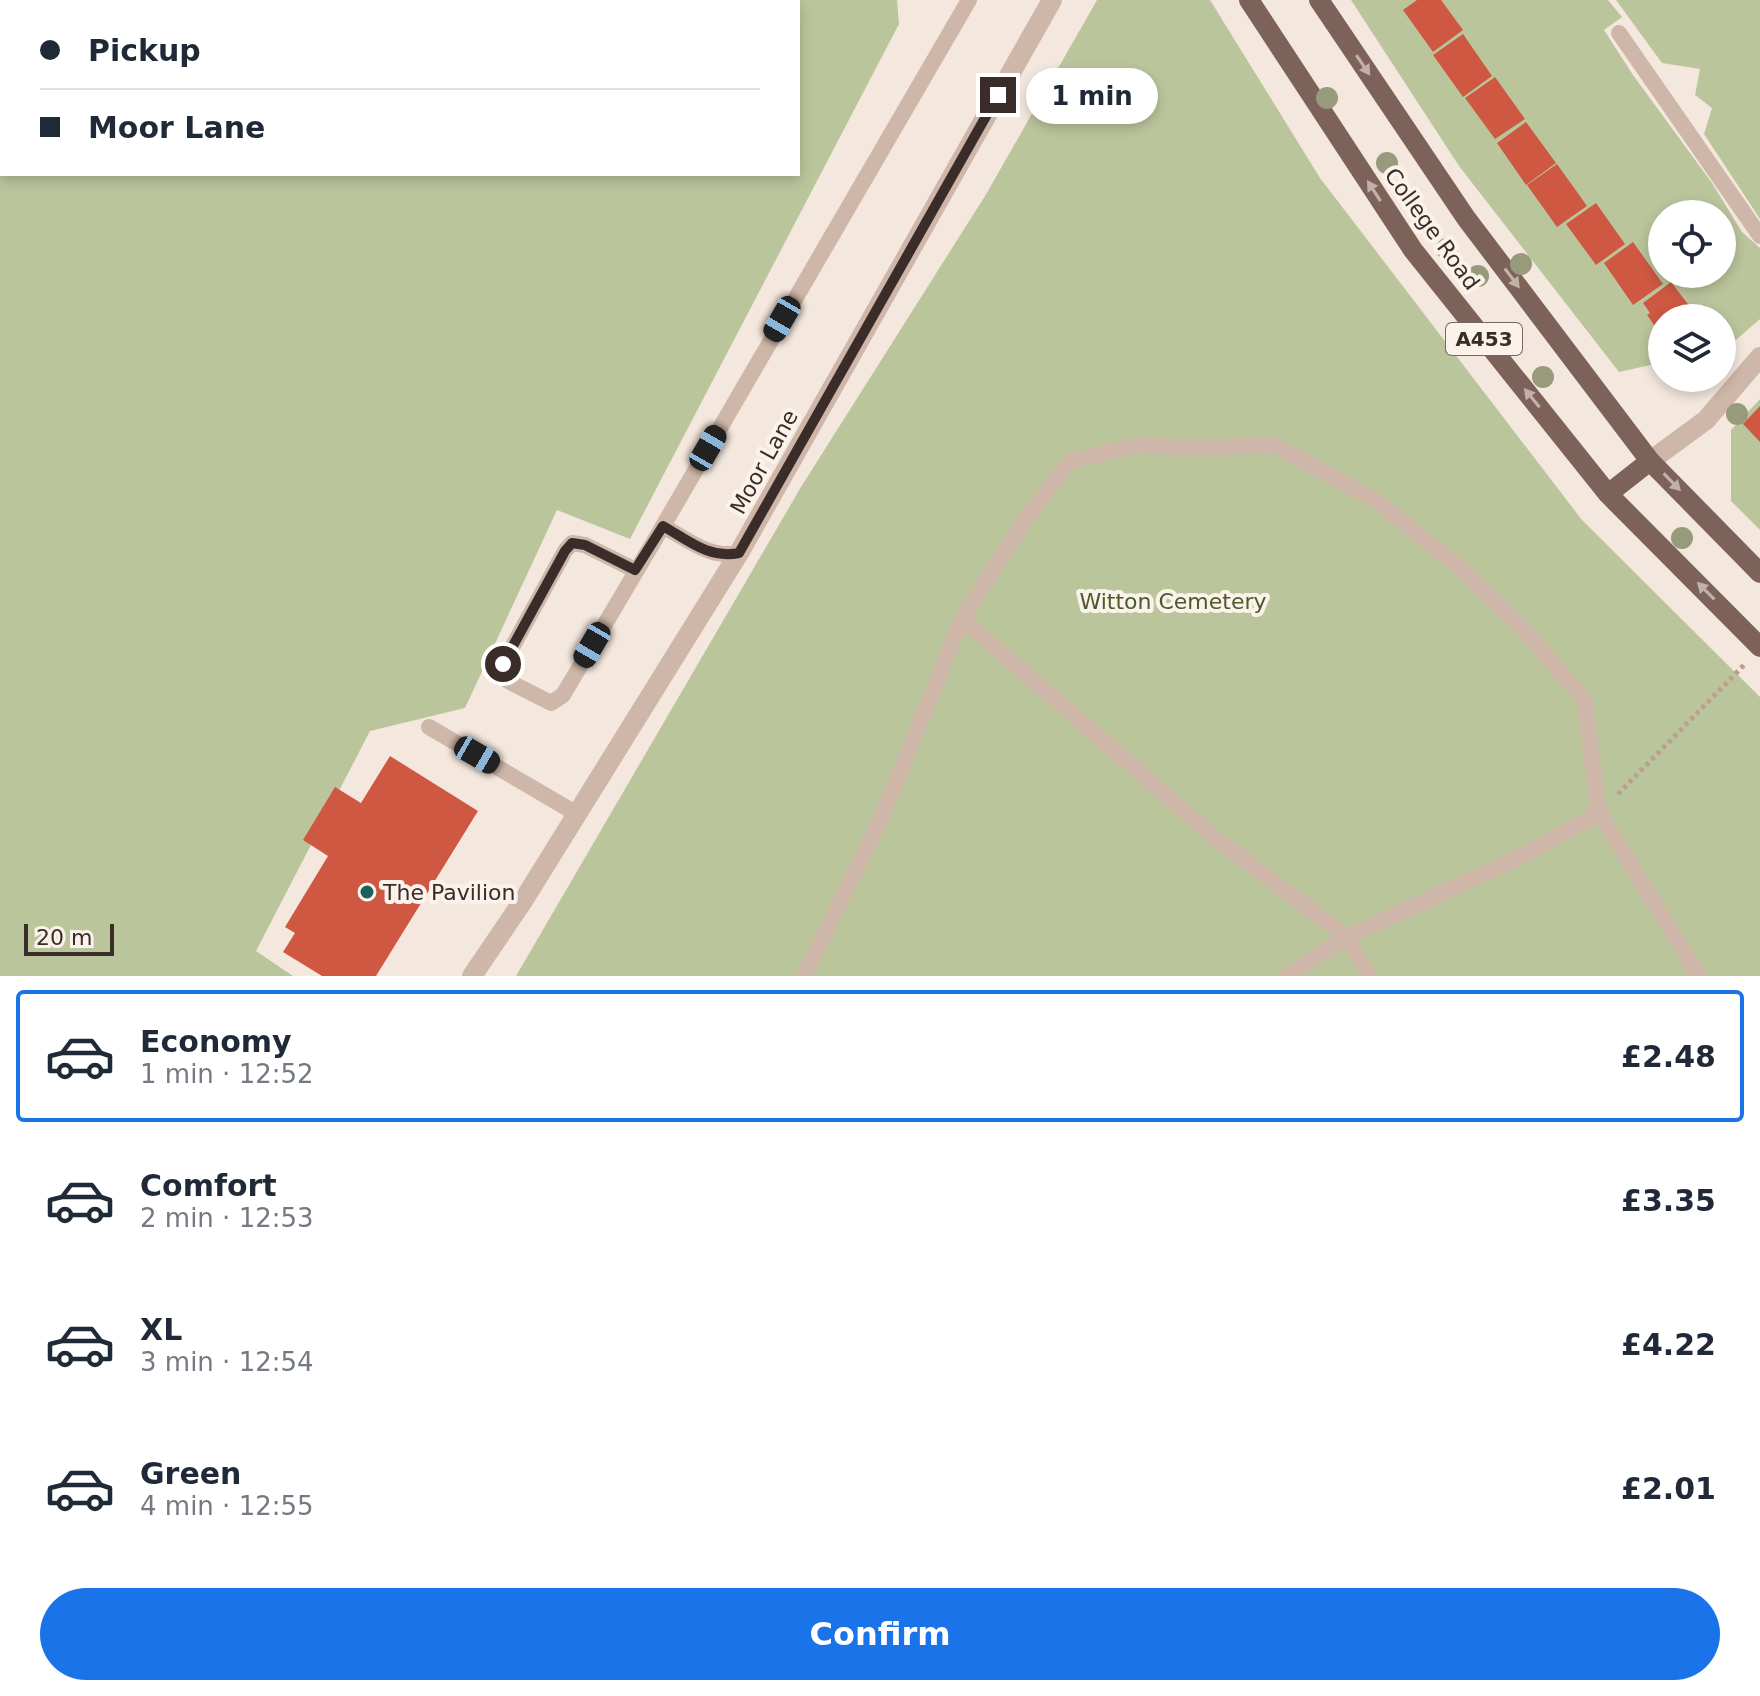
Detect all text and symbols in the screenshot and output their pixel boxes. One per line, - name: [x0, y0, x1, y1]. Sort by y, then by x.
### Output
- text: Pickup: [88, 33, 201, 68]
- one-way arrow: [1355, 54, 1370, 75]
- callout: 1 min: [1026, 67, 1158, 123]
- route end: [980, 77, 1016, 113]
- text: 1 min: [1051, 81, 1133, 111]
- text: Moor Lane: [88, 110, 265, 145]
- street label: College Road: [1379, 163, 1485, 295]
- one-way arrow: [1367, 181, 1382, 202]
- map controls: [1648, 200, 1736, 392]
- button: locate: [1648, 200, 1736, 288]
- one-way arrow: [1503, 268, 1519, 288]
- car: [760, 292, 804, 346]
- button: layers: [1648, 304, 1736, 392]
- road number: A453: [1446, 323, 1522, 355]
- one-way arrow: [1524, 388, 1540, 408]
- street label: Moor Lane: [725, 406, 803, 518]
- car: [686, 421, 730, 475]
- one-way arrow: [1662, 472, 1680, 491]
- one-way arrow: [1697, 582, 1715, 601]
- park label: Witton Cemetery: [1079, 589, 1267, 614]
- car: [570, 618, 614, 672]
- route start: [485, 646, 521, 682]
- car: [450, 733, 504, 777]
- place label: The Pavilion: [382, 880, 515, 905]
- marker: The Pavilion: [358, 883, 376, 901]
- scale bar: [24, 920, 114, 956]
- text: 20 m: [36, 925, 92, 950]
- icon: car: [44, 1020, 116, 1092]
- text: Economy: [140, 1024, 292, 1059]
- text: £2.48: [1621, 1039, 1716, 1074]
- text: 1 min · 12:52: [140, 1059, 314, 1089]
- icon: car: [44, 1164, 116, 1236]
- text: Comfort: [140, 1168, 277, 1203]
- text: £3.35: [1621, 1183, 1716, 1218]
- text: 2 min · 12:53: [140, 1203, 314, 1233]
- icon: car: [44, 1308, 116, 1380]
- text: XL: [140, 1312, 182, 1347]
- text: £4.22: [1621, 1327, 1716, 1362]
- text: 3 min · 12:54: [140, 1347, 314, 1377]
- icon: car: [44, 1452, 116, 1524]
- text: Green: [140, 1456, 241, 1491]
- text: £2.01: [1621, 1471, 1716, 1506]
- text: 4 min · 12:55: [140, 1491, 314, 1521]
- button: Confirm: [40, 1588, 1720, 1680]

